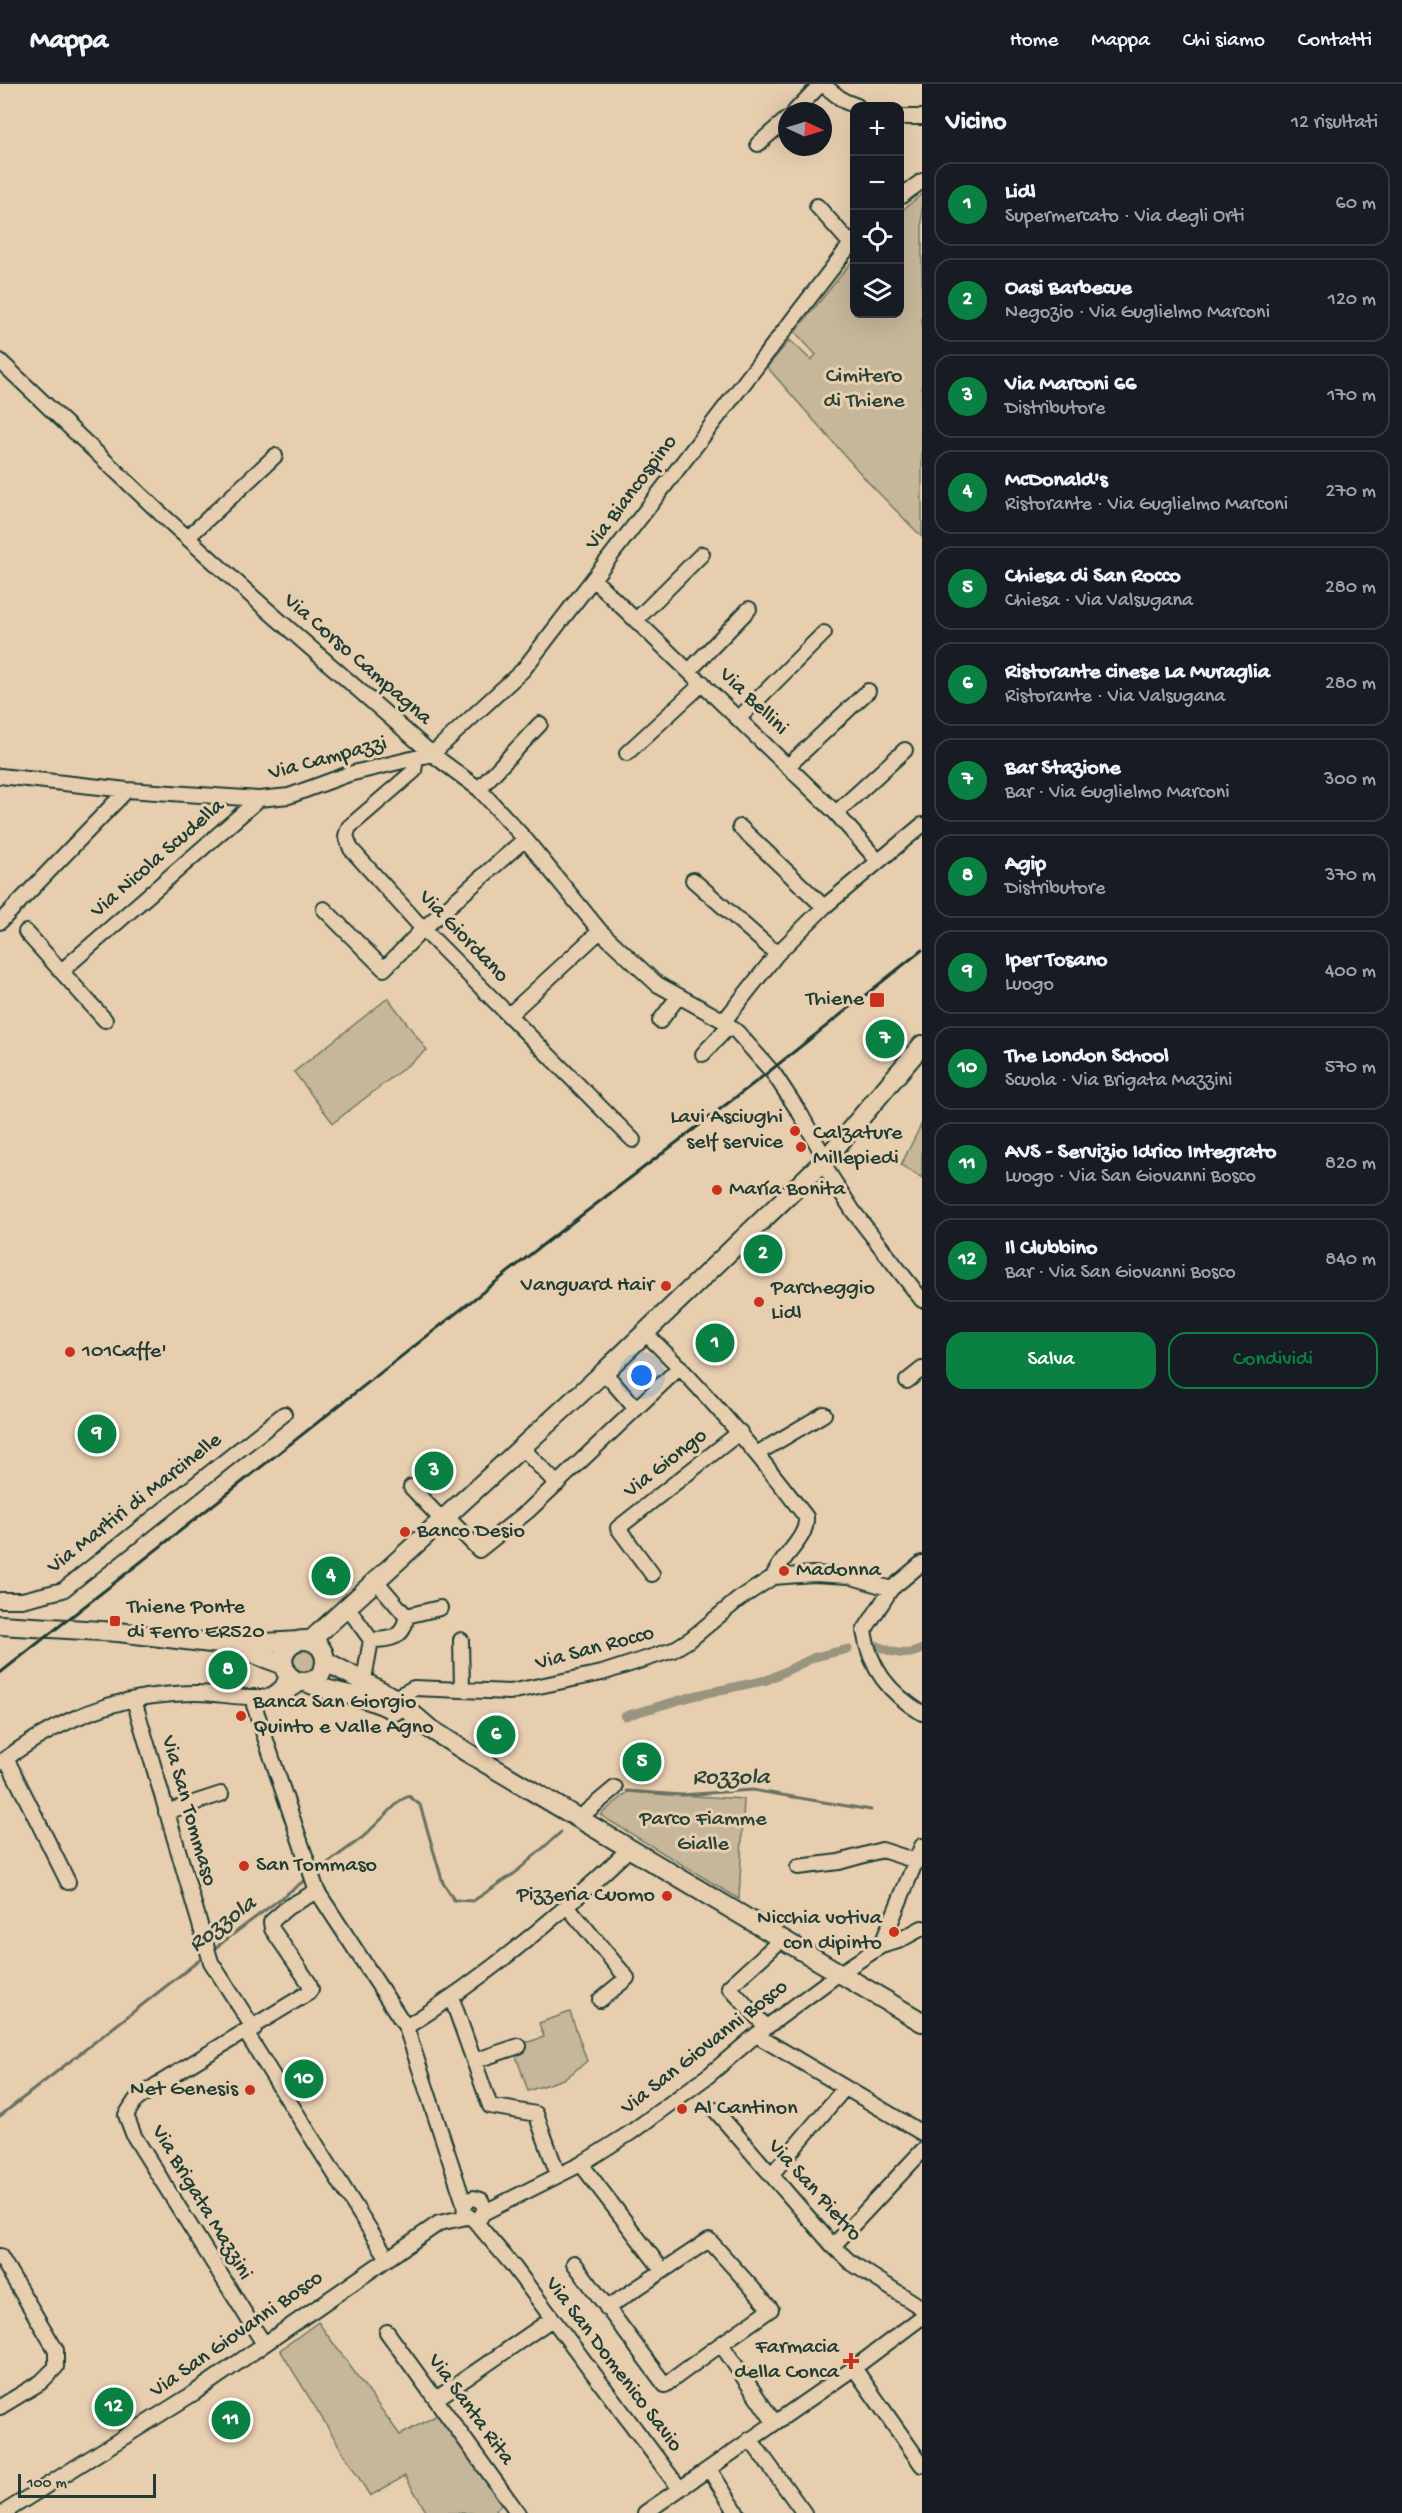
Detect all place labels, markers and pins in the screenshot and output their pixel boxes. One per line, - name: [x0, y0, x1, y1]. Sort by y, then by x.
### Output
- place label: Thiene: [804, 987, 865, 1013]
- marker: Thiene: [868, 991, 886, 1009]
- pin: 7: [866, 1016, 904, 1062]
- place label: Lavi Asciughi self service: [670, 1105, 784, 1156]
- place label: Calzature Millepiedi: [813, 1121, 903, 1172]
- marker: Lavi Asciughi self service: [788, 1124, 802, 1138]
- marker: Calzature Millepiedi: [794, 1140, 808, 1154]
- place label: María Bonita: [729, 1177, 846, 1203]
- marker: María Bonita: [710, 1183, 724, 1197]
- pin: 2: [744, 1232, 783, 1276]
- place label: Vanguard Hair: [520, 1273, 656, 1299]
- place label: Parcheggio Lidl: [770, 1276, 875, 1327]
- marker: Vanguard Hair: [659, 1279, 673, 1293]
- marker: Parcheggio Lidl: [752, 1295, 766, 1309]
- pin: 1: [696, 1320, 734, 1366]
- place label: 101Caffe': [81, 1339, 167, 1365]
- marker: 101Caffe': [63, 1345, 77, 1359]
- pin: 9: [78, 1412, 116, 1456]
- pin: 3: [414, 1448, 454, 1494]
- place label: Banco Desio: [416, 1519, 525, 1545]
- marker: Banco Desio: [398, 1525, 412, 1539]
- pin: 4: [312, 1554, 350, 1598]
- place label: Madonna: [796, 1558, 882, 1584]
- marker: Madonna: [777, 1564, 791, 1578]
- place label: Thiene Ponte di Ferro ER520: [125, 1595, 265, 1646]
- marker: Thiene Ponte di Ferro ER520: [108, 1614, 122, 1628]
- pin: 8: [208, 1648, 248, 1692]
- place label: Banca San Giorgio Quinto e Valle Agno: [252, 1690, 434, 1741]
- marker: Banca San Giorgio Quinto e Valle Agno: [234, 1709, 248, 1723]
- pin: 6: [476, 1712, 516, 1758]
- pin: 5: [622, 1740, 662, 1784]
- place label: San Tommaso: [256, 1853, 377, 1879]
- marker: San Tommaso: [237, 1859, 251, 1873]
- place label: Pizzeria Cuomo: [516, 1883, 655, 1909]
- marker: Pizzeria Cuomo: [660, 1889, 674, 1903]
- place label: Nicchia votiva con dipinto: [757, 1906, 883, 1957]
- marker: Nicchia votiva con dipinto: [887, 1925, 901, 1939]
- pin: 10: [284, 2056, 324, 2102]
- place label: Net Genesis: [130, 2077, 239, 2103]
- marker: Net Genesis: [243, 2083, 257, 2097]
- place label: Al Cantinon: [694, 2096, 798, 2122]
- marker: Al Cantinon: [675, 2102, 689, 2116]
- place label: Farmacia della Conca: [734, 2335, 840, 2386]
- marker: Farmacia della Conca: [844, 2354, 858, 2368]
- pin: 12: [94, 2384, 134, 2430]
- pin: 11: [212, 2398, 250, 2442]

